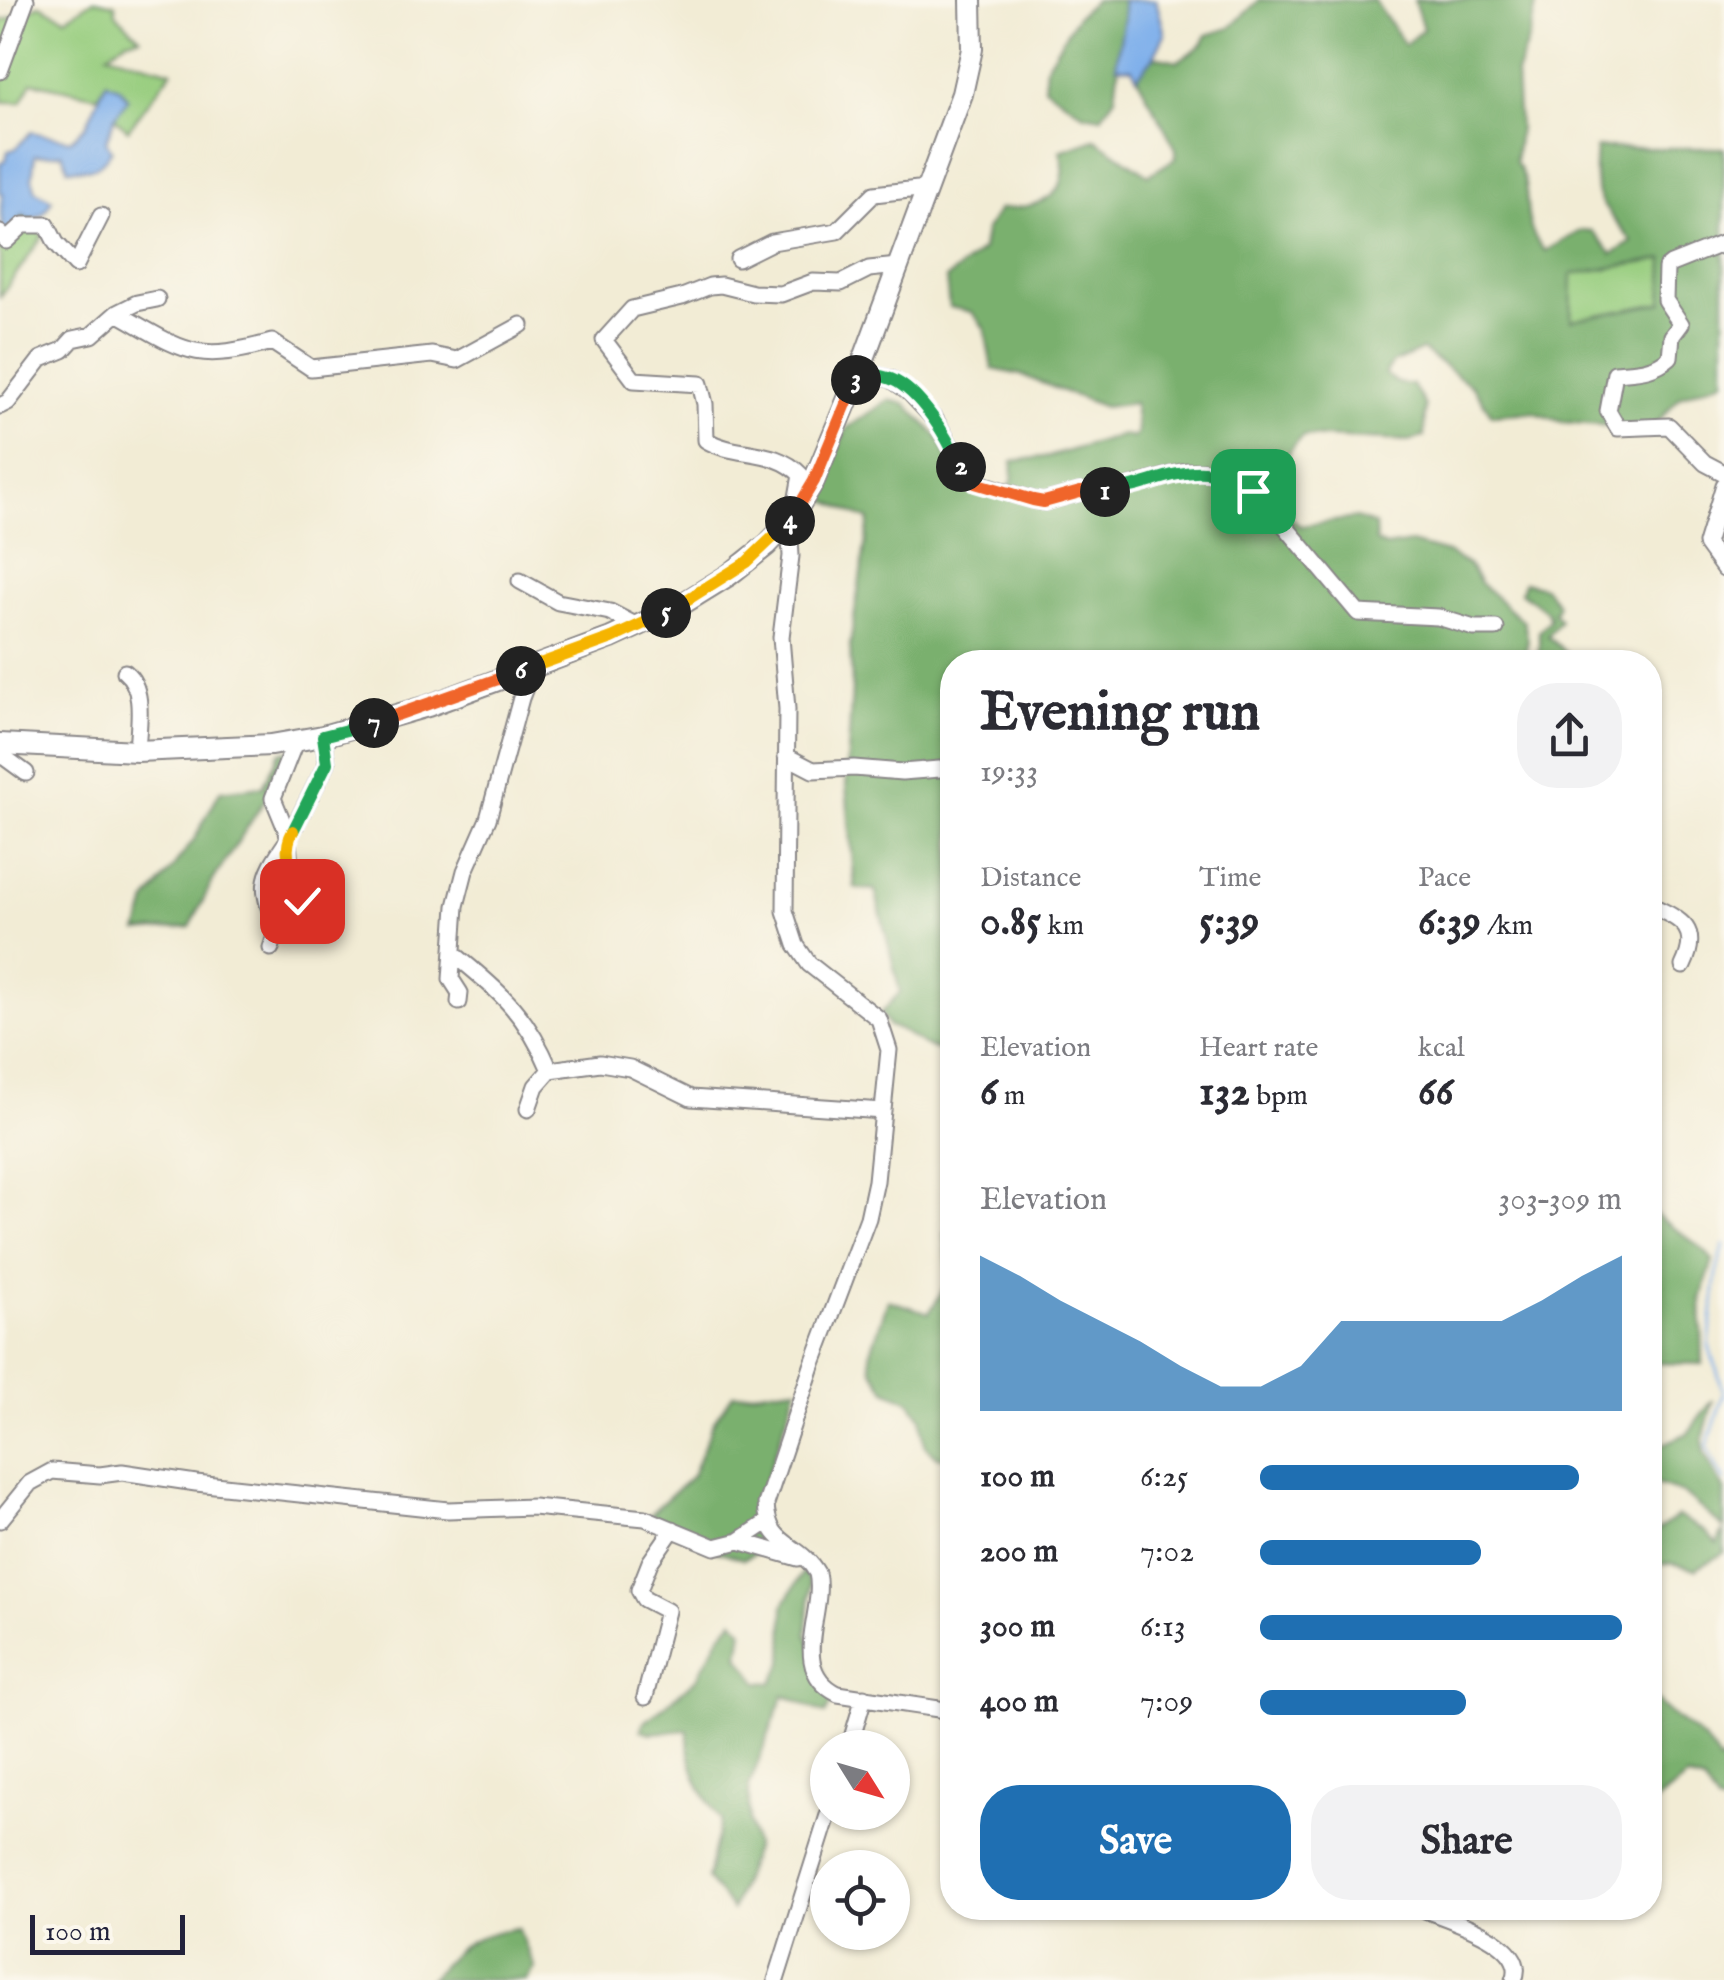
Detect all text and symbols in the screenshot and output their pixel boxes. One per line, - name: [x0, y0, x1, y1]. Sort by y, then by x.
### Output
- pin: 3: [831, 355, 881, 405]
- text: 3: [851, 362, 861, 397]
- pin: 2: [936, 442, 986, 492]
- text: 2: [954, 449, 968, 484]
- pin: [1211, 449, 1296, 534]
- icon: arrive: [1226, 464, 1281, 519]
- pin: 1: [1080, 467, 1130, 517]
- text: 1: [1100, 474, 1110, 509]
- pin: 4: [765, 496, 815, 546]
- text: 4: [783, 503, 797, 538]
- pin: 5: [641, 588, 691, 638]
- text: 5: [661, 595, 671, 630]
- pin: 6: [496, 646, 546, 696]
- text: 6: [515, 653, 527, 688]
- text: Evening run: [980, 679, 1260, 749]
- button: share: [1517, 683, 1622, 788]
- pin: 7: [349, 698, 399, 748]
- text: 7: [367, 705, 381, 740]
- text: 19:33: [980, 752, 1038, 793]
- pin: [260, 859, 345, 944]
- text: Distance: [980, 861, 1081, 896]
- text: Time: [1199, 861, 1261, 896]
- text: Pace: [1418, 861, 1471, 896]
- icon: check: [275, 874, 330, 929]
- text: 0.85: [980, 896, 1041, 949]
- text: 5:39: [1199, 896, 1259, 949]
- text: 6:39: [1418, 896, 1481, 949]
- text: km: [1041, 909, 1084, 944]
- text: /km: [1481, 909, 1533, 944]
- text: Elevation: [980, 1031, 1091, 1066]
- text: Heart rate: [1199, 1031, 1318, 1066]
- text: kcal: [1418, 1031, 1465, 1066]
- text: 6: [980, 1066, 998, 1119]
- text: 132: [1199, 1066, 1250, 1119]
- text: 66: [1418, 1066, 1453, 1119]
- text: m: [998, 1079, 1025, 1114]
- text: bpm: [1250, 1079, 1308, 1114]
- text: Elevation: [980, 1180, 1107, 1221]
- text: 303–309 m: [1498, 1180, 1622, 1221]
- text: 100 m: [980, 1457, 1055, 1498]
- text: 6:25: [1140, 1457, 1188, 1498]
- text: 200 m: [980, 1532, 1058, 1573]
- text: 7:02: [1140, 1532, 1194, 1573]
- text: 300 m: [980, 1607, 1055, 1648]
- text: 6:13: [1140, 1607, 1186, 1648]
- text: 400 m: [980, 1682, 1059, 1723]
- text: 7:09: [1140, 1682, 1193, 1723]
- north arrow: [810, 1730, 910, 1830]
- map controls: [810, 1730, 910, 1950]
- button: Save: [980, 1785, 1291, 1900]
- button: Share: [1311, 1785, 1622, 1900]
- button: locate: [810, 1850, 910, 1950]
- scale bar: [30, 1910, 185, 1954]
- text: 100 m: [45, 1915, 111, 1950]

